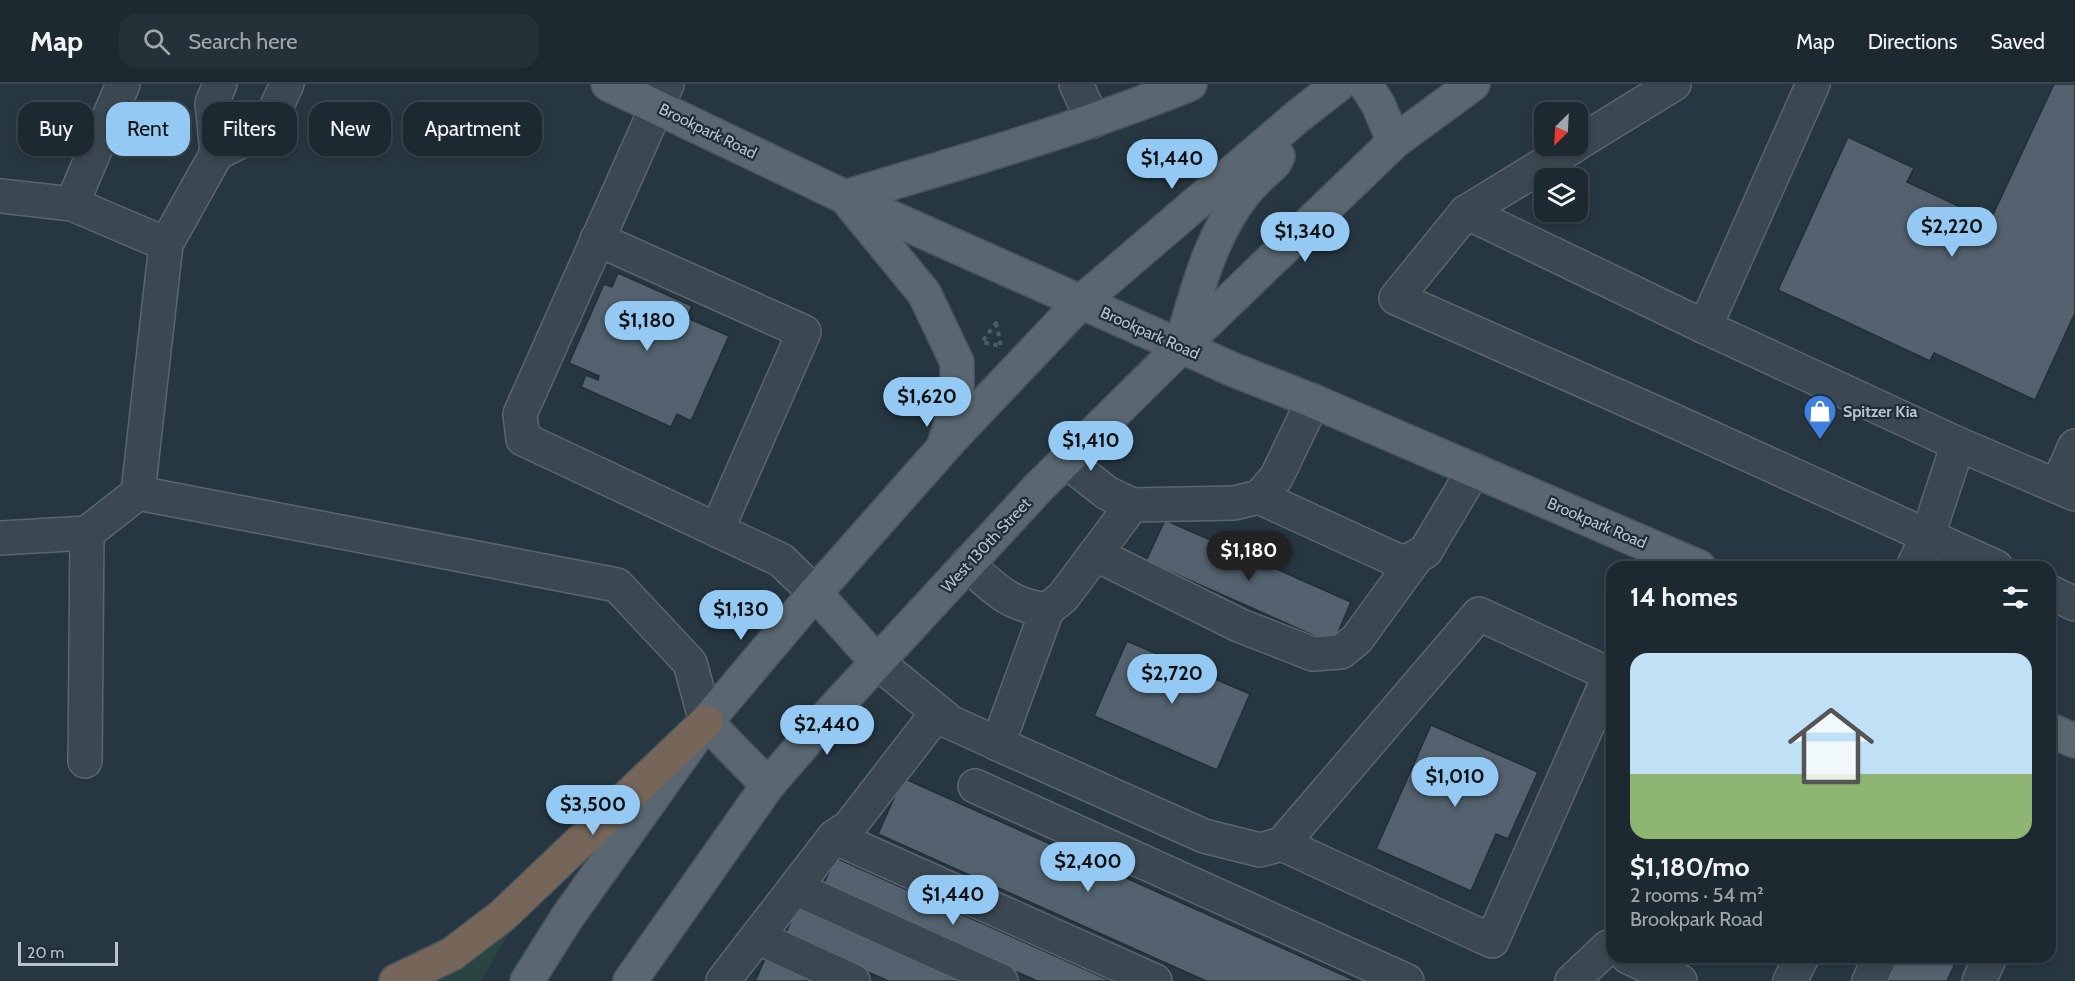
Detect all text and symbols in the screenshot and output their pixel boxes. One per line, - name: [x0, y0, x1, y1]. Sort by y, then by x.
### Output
- search box: [119, 14, 539, 68]
- text: Map: [30, 24, 83, 58]
- icon: search: [140, 25, 173, 58]
- text: Search here: [188, 28, 297, 55]
- text: Map: [1796, 29, 1835, 54]
- text: Directions: [1868, 29, 1957, 54]
- text: Saved: [1990, 29, 2045, 54]
- street label: Brookpark Road: [656, 99, 760, 163]
- chip: Buy: [18, 102, 94, 156]
- chip: Rent: [106, 102, 190, 156]
- chip: Filters: [202, 102, 297, 156]
- chip: New: [309, 102, 391, 156]
- chip: Apartment: [403, 102, 542, 156]
- north arrow: [1534, 102, 1588, 156]
- map controls: [1534, 102, 1588, 222]
- pin: $1,440: [1123, 139, 1221, 190]
- text: $1,440: [1141, 146, 1203, 170]
- button: layers: [1534, 168, 1588, 222]
- pin: $2,220: [1903, 207, 2001, 258]
- pin: $1,340: [1256, 212, 1354, 263]
- text: $2,220: [1921, 214, 1983, 238]
- text: $1,340: [1275, 219, 1335, 243]
- pin: $1,180: [598, 301, 696, 352]
- street label: Brookpark Road: [1098, 303, 1202, 363]
- text: $1,180: [619, 308, 675, 332]
- pin: $1,620: [878, 377, 976, 428]
- text: $1,620: [897, 384, 957, 408]
- shop icon: Spitzer Kia: [1802, 393, 1838, 440]
- place label: Spitzer Kia: [1843, 402, 1918, 421]
- pin: $1,410: [1042, 421, 1140, 472]
- text: $1,410: [1062, 428, 1120, 452]
- street label: West 130th Street: [937, 493, 1035, 596]
- street label: Brookpark Road: [1544, 494, 1650, 552]
- pin: $1,180: [1200, 531, 1298, 582]
- text: $1,180: [1221, 538, 1277, 562]
- text: 14 homes: [1630, 581, 1738, 613]
- icon: filters: [1999, 581, 2032, 614]
- pin: $1,130: [692, 590, 790, 641]
- text: $1,130: [713, 597, 769, 621]
- pin: $2,720: [1123, 654, 1221, 705]
- text: $2,720: [1141, 661, 1203, 685]
- icon: home: [1777, 692, 1885, 800]
- pin: $2,440: [778, 705, 876, 756]
- text: $2,440: [794, 712, 860, 736]
- pin: $1,010: [1406, 757, 1504, 808]
- text: $1,010: [1425, 764, 1485, 788]
- pin: $3,500: [544, 785, 642, 836]
- text: $3,500: [560, 792, 626, 816]
- pin: $2,400: [1039, 842, 1137, 893]
- text: $2,400: [1054, 849, 1122, 873]
- text: $1,180/mo: [1630, 851, 1750, 883]
- pin: $1,440: [904, 875, 1002, 926]
- text: $1,440: [922, 882, 984, 906]
- text: 2 rooms · 54 m²: [1630, 883, 1764, 907]
- text: Brookpark Road: [1630, 907, 1763, 931]
- scale bar: [18, 939, 118, 966]
- text: 20 m: [27, 943, 64, 962]

